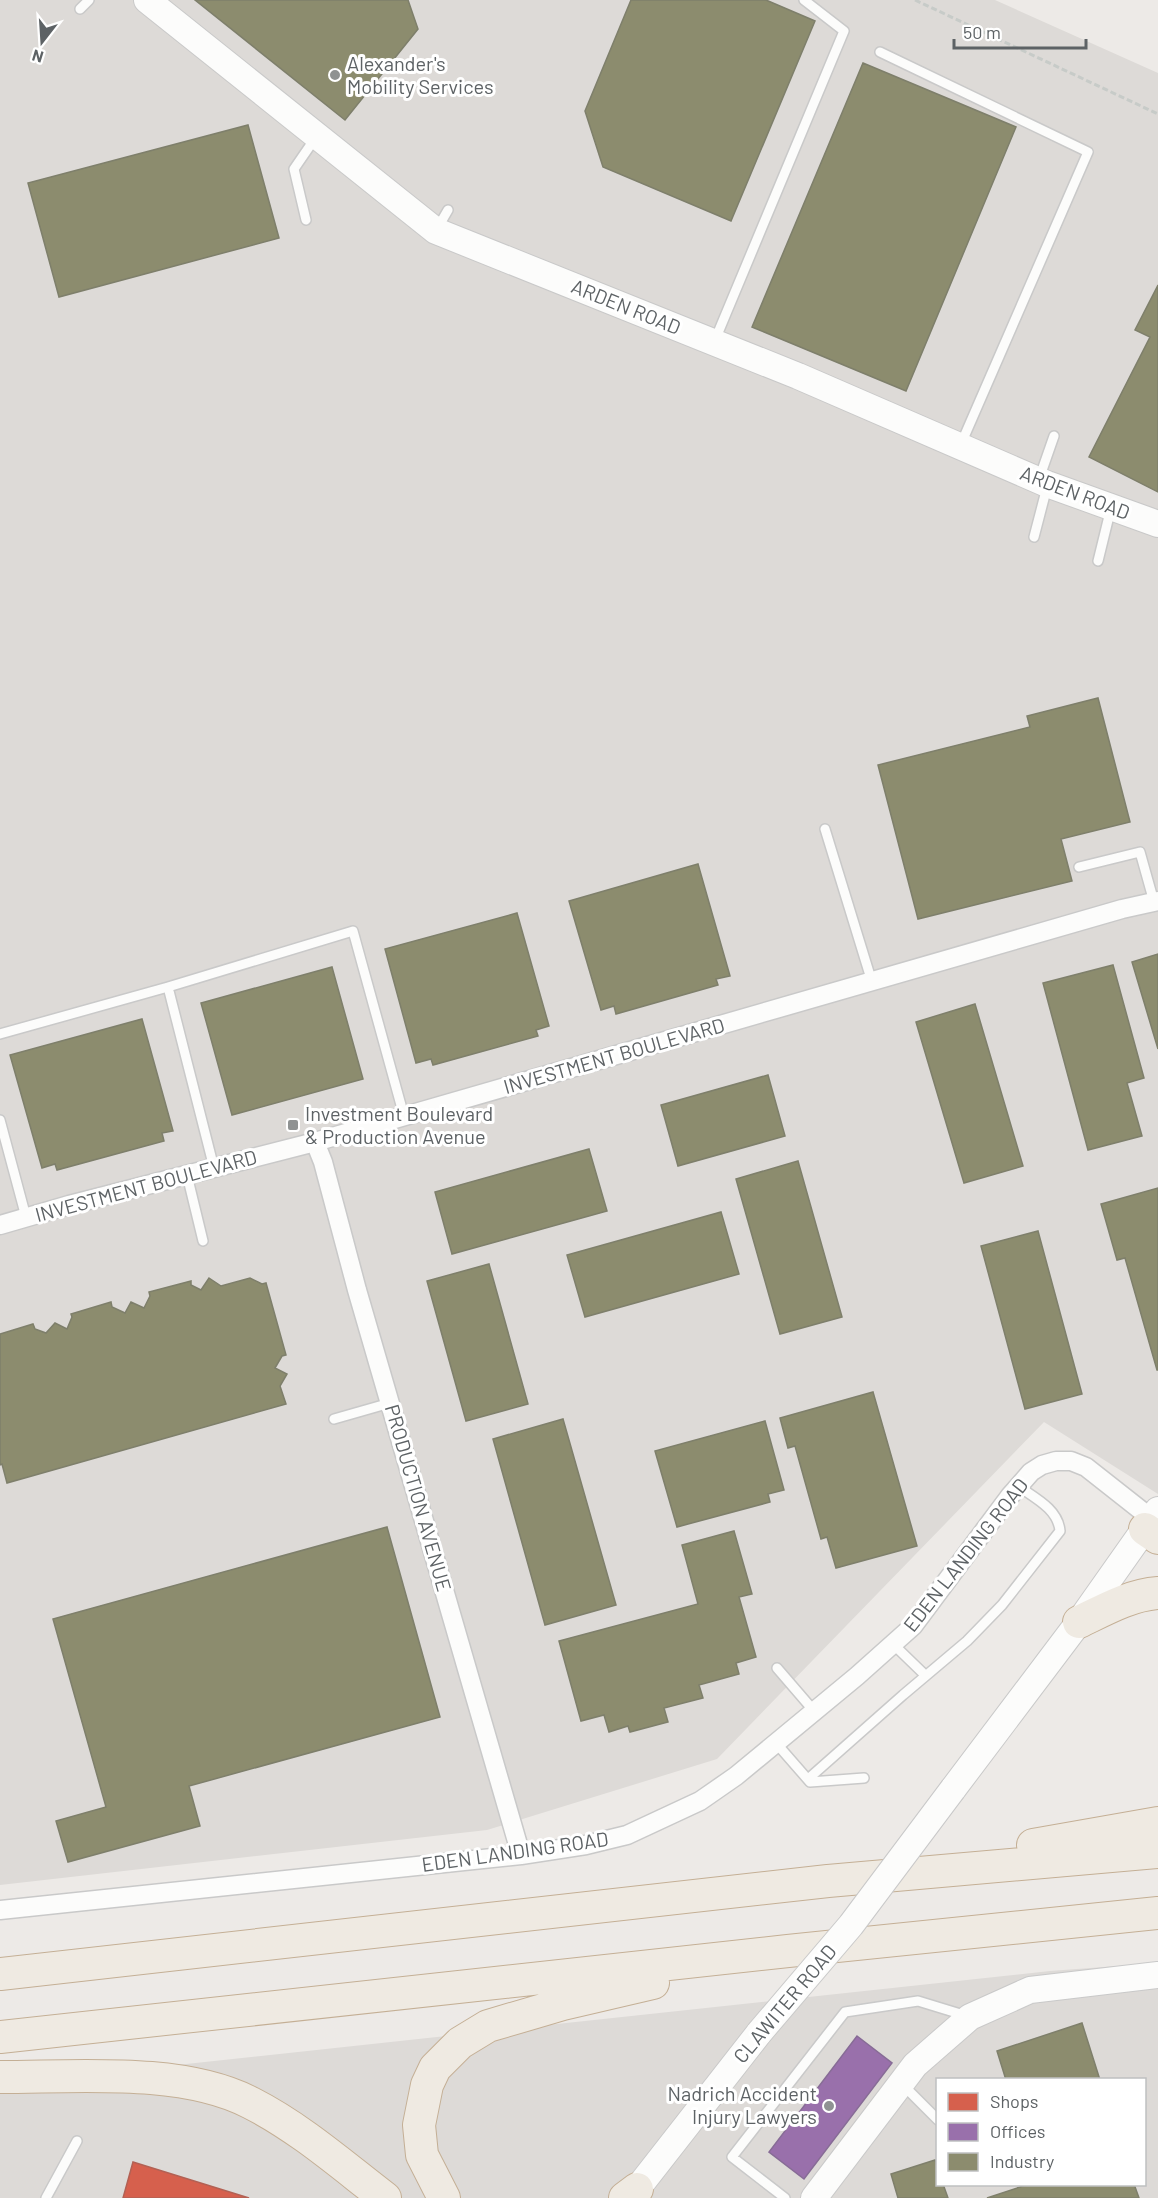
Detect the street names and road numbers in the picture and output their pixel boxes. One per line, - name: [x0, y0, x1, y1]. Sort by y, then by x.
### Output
- street label: ARDEN ROAD: [568, 273, 684, 339]
- street label: ARDEN ROAD: [1017, 460, 1134, 524]
- street label: INVESTMENT BOULEVARD: [501, 1012, 727, 1098]
- street label: INVESTMENT BOULEVARD: [32, 1144, 259, 1226]
- street label: PRODUCTION AVENUE: [381, 1401, 457, 1594]
- street label: EDEN LANDING ROAD: [898, 1473, 1033, 1636]
- street label: EDEN LANDING ROAD: [420, 1826, 610, 1876]
- street label: CLAWITER ROAD: [728, 1939, 841, 2067]

